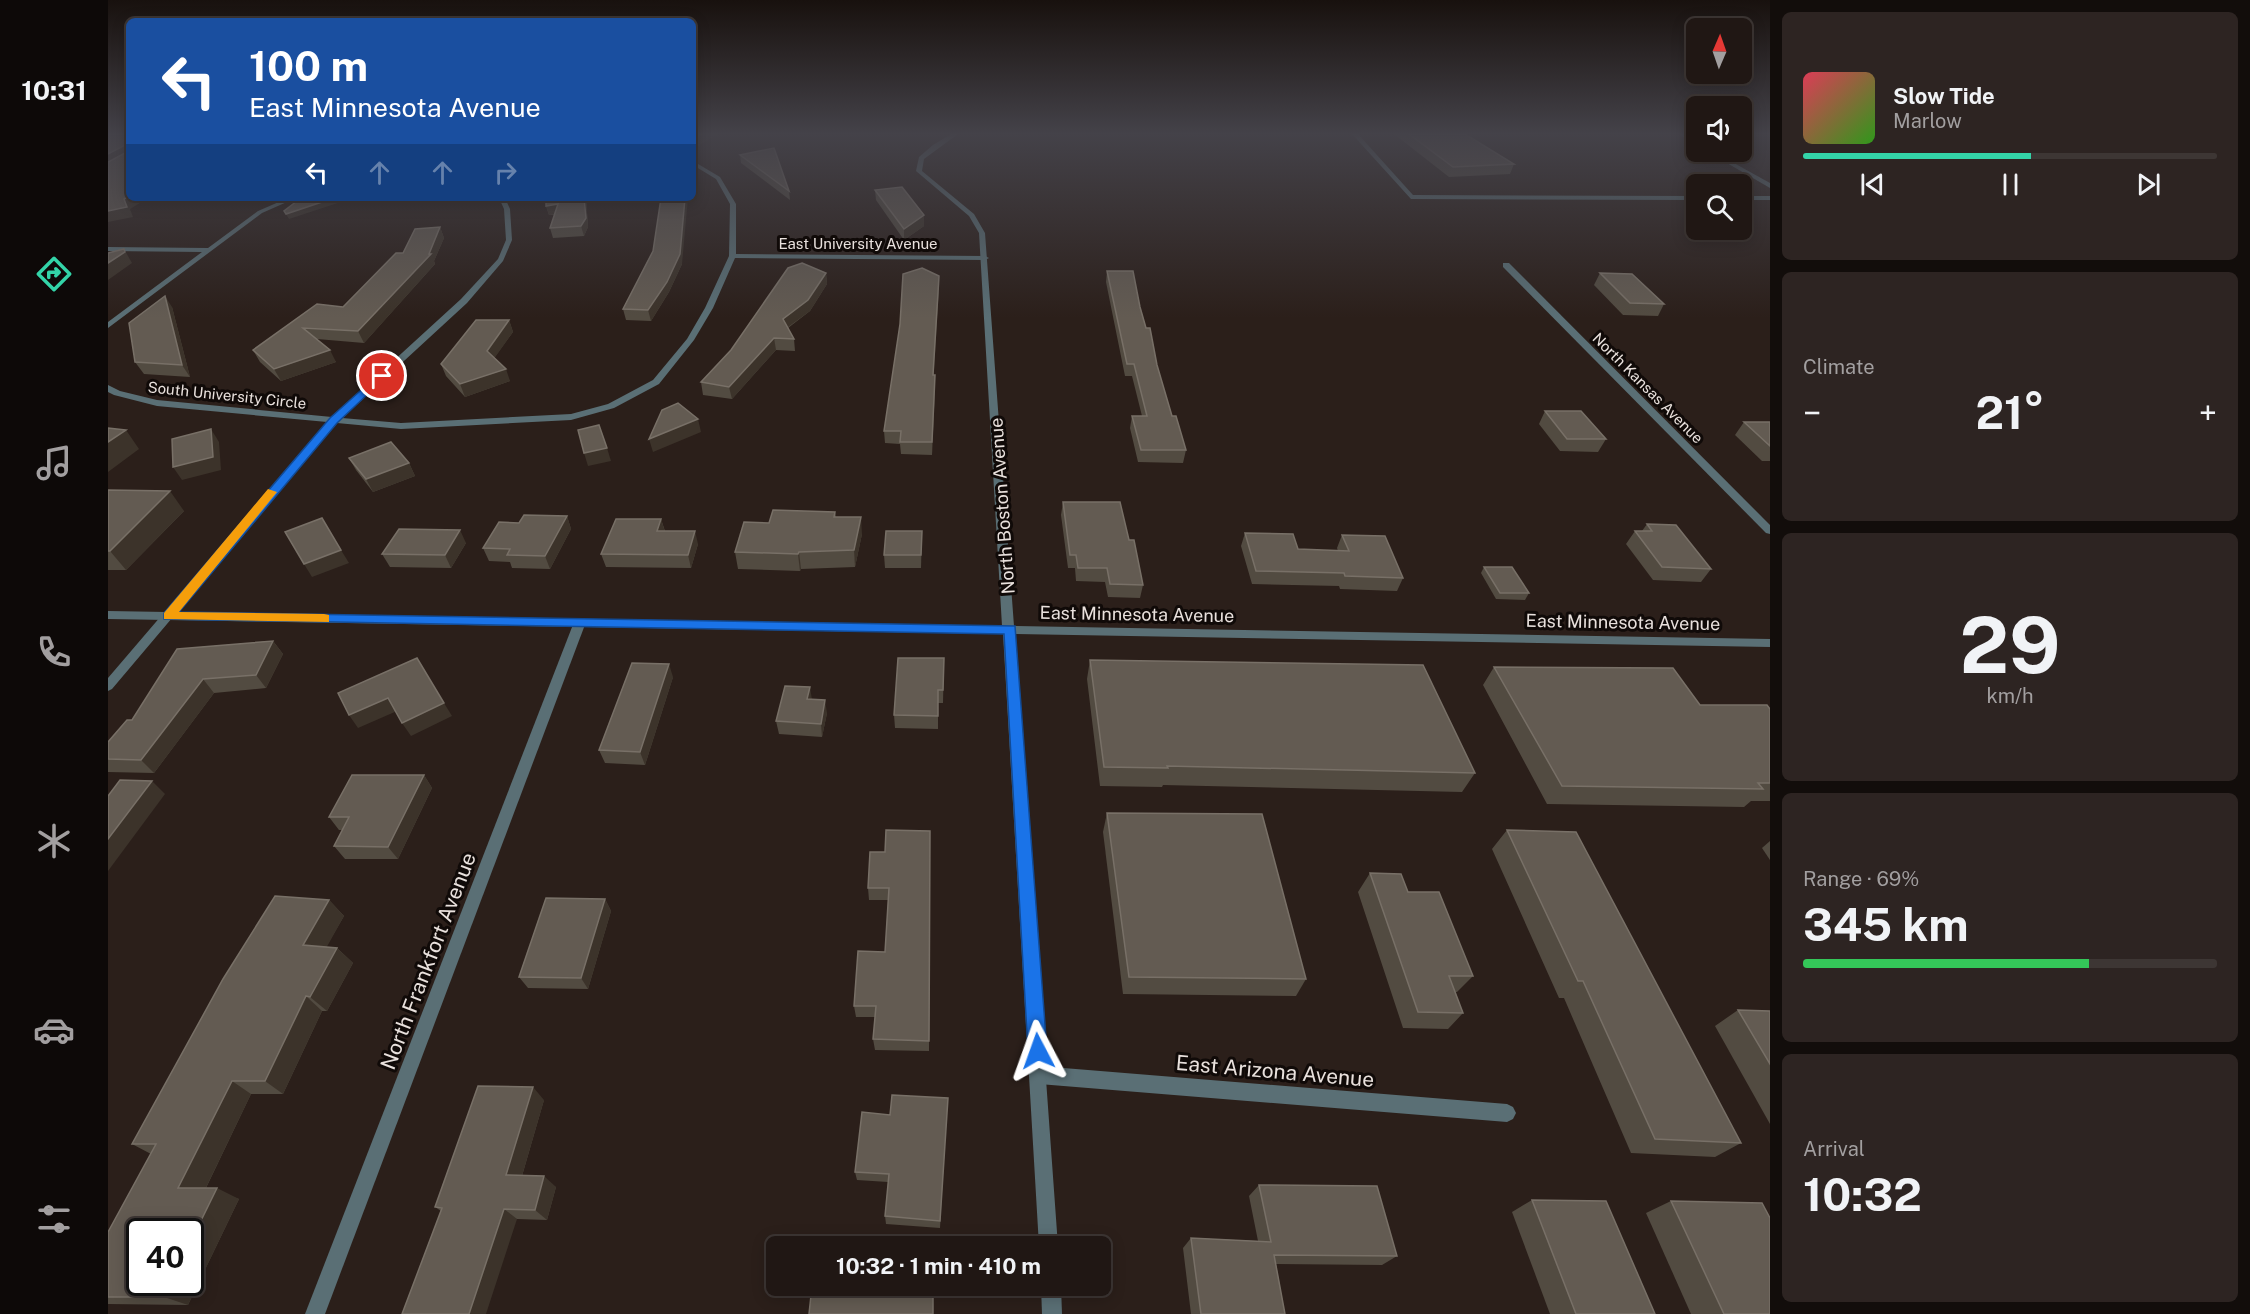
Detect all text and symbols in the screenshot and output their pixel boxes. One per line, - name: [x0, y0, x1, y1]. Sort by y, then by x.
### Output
- north arrow: [1686, 18, 1752, 84]
- map controls: [1686, 18, 1752, 240]
- text: 100 m: [249, 41, 368, 90]
- icon: left: [150, 42, 228, 120]
- text: 10:31: [21, 74, 87, 106]
- text: Slow Tide: [1893, 83, 1995, 109]
- text: East Minnesota Avenue: [249, 91, 541, 123]
- button: sound: [1686, 96, 1752, 162]
- text: Marlow: [1893, 109, 1962, 133]
- icon: left: [300, 156, 333, 189]
- icon: ahead: [363, 156, 396, 189]
- icon: ahead: [426, 156, 459, 189]
- icon: right: [489, 156, 522, 189]
- icon: previous: [1856, 168, 1889, 201]
- icon: pause: [1994, 168, 2027, 201]
- icon: next: [2132, 168, 2165, 201]
- button: search: [1686, 174, 1752, 240]
- street label: East University Avenue: [778, 235, 938, 252]
- icon: directions: [33, 253, 75, 295]
- street label: North Kansas Avenue: [1589, 329, 1707, 447]
- pin: [356, 350, 407, 401]
- text: Climate: [1803, 355, 1875, 379]
- icon: arrive: [365, 359, 398, 392]
- street label: South University Circle: [147, 378, 307, 412]
- text: 21°: [1975, 386, 2045, 439]
- text: −: [1803, 394, 1821, 432]
- text: +: [2199, 394, 2217, 432]
- street label: North Boston Avenue: [985, 417, 1019, 595]
- icon: music: [33, 442, 75, 484]
- text: 29: [1960, 599, 2060, 691]
- street label: East Minnesota Avenue: [1040, 602, 1234, 626]
- street label: East Minnesota Avenue: [1526, 610, 1720, 634]
- icon: phone: [33, 631, 75, 673]
- text: km/h: [1986, 684, 2034, 708]
- icon: climate: [33, 820, 75, 862]
- street label: North Frankfort Avenue: [375, 849, 481, 1073]
- text: Range · 69%: [1803, 867, 1919, 891]
- text: 345 km: [1803, 898, 1969, 951]
- icon: car: [33, 1009, 75, 1051]
- position arrow: [1006, 1019, 1070, 1083]
- street label: East Arizona Avenue: [1175, 1050, 1375, 1092]
- text: Arrival: [1803, 1137, 1865, 1161]
- text: 10:32: [1803, 1168, 1922, 1221]
- icon: filters: [33, 1198, 75, 1240]
- speed limit sign: 40: [126, 1218, 204, 1296]
- text: 10:32 · 1 min · 410 m: [836, 1253, 1041, 1279]

